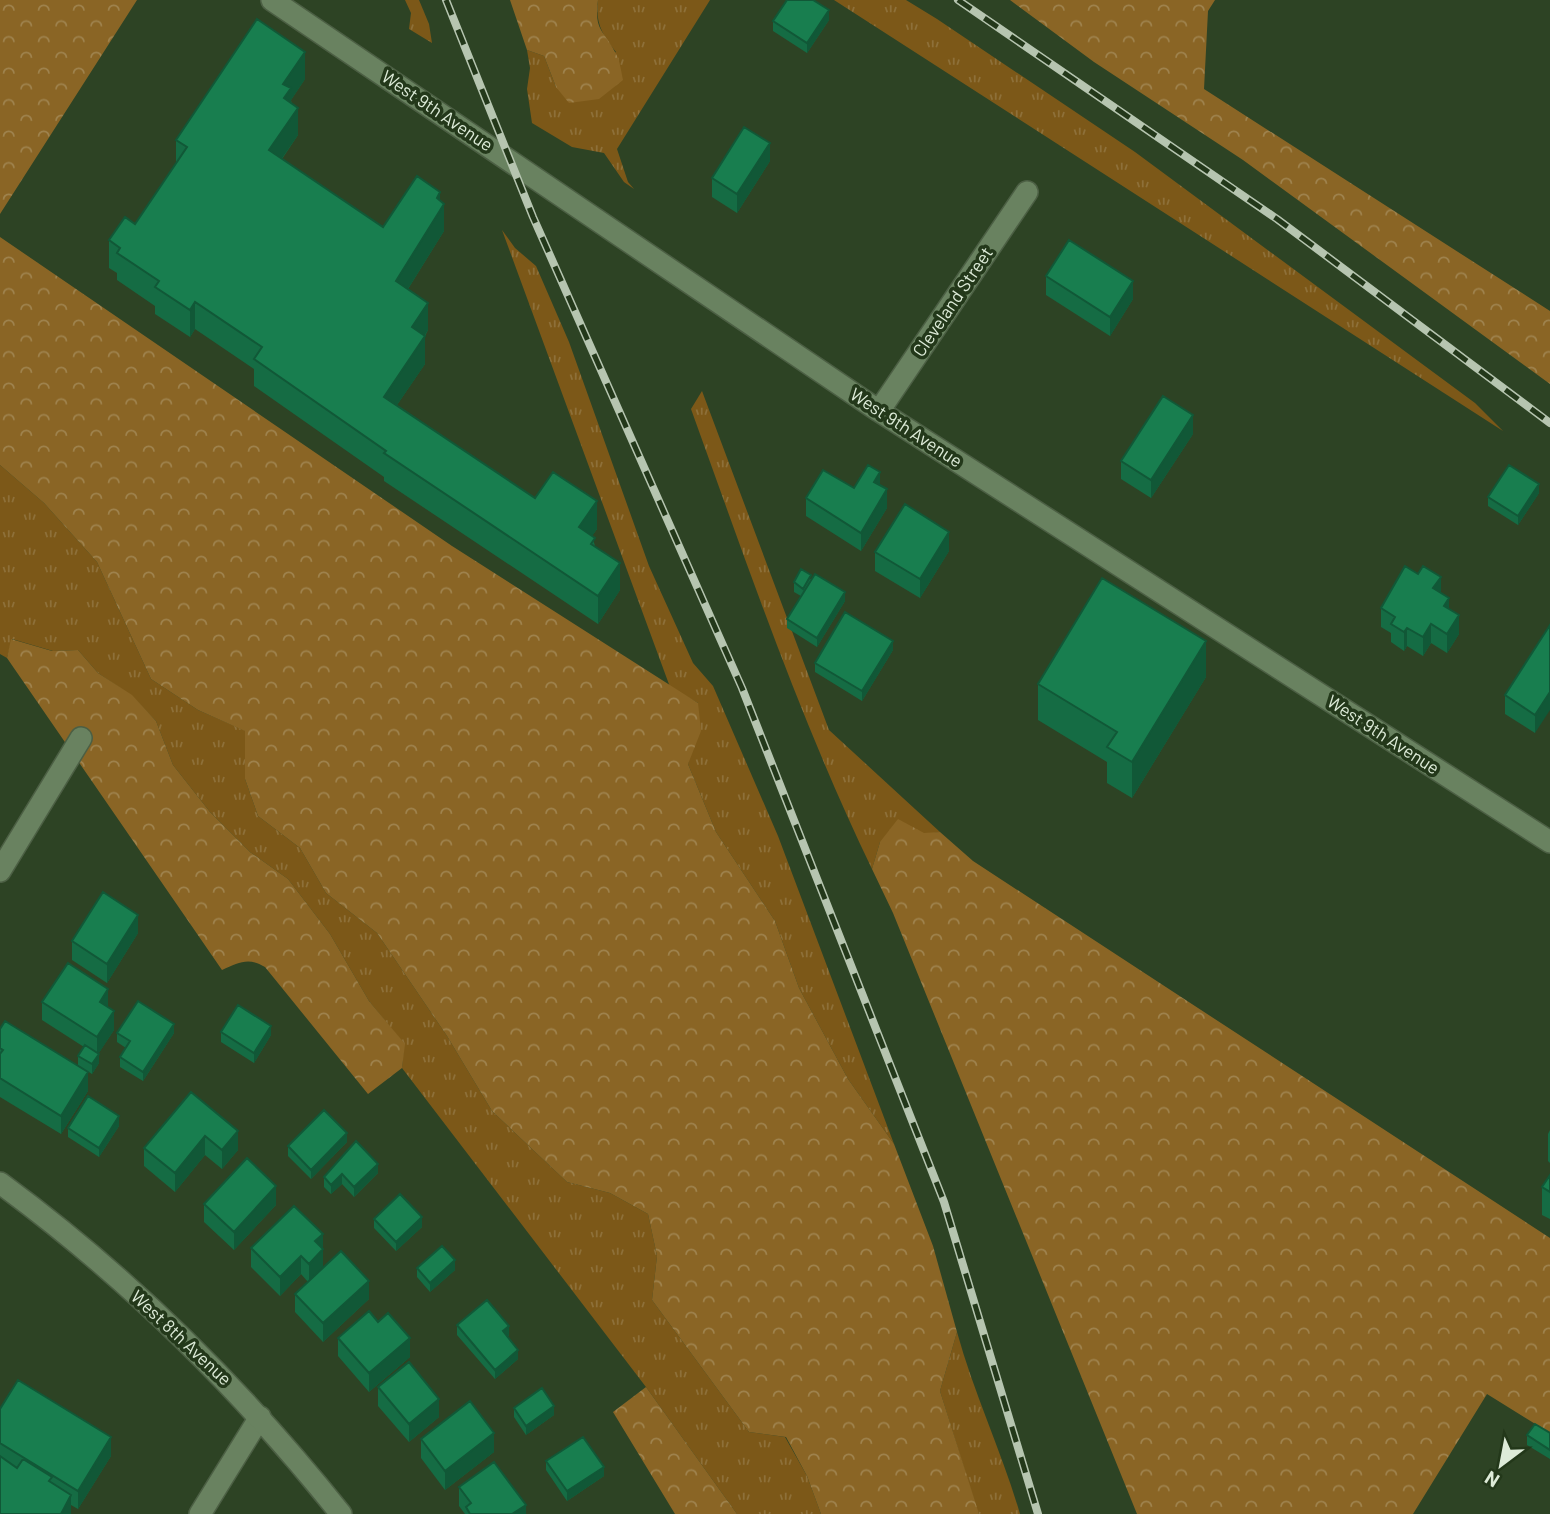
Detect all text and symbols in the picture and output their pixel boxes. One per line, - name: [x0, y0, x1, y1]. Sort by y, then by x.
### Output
- street label: West 9th Avenue: [378, 65, 497, 156]
- street label: Cleveland Street: [907, 242, 997, 361]
- street label: West 9th Avenue: [846, 383, 967, 472]
- street label: West 9th Avenue: [1323, 690, 1444, 779]
- street label: West 8th Avenue: [127, 1285, 237, 1390]
- north arrow: [1466, 1430, 1536, 1500]
- text: N: [1480, 1467, 1503, 1493]

